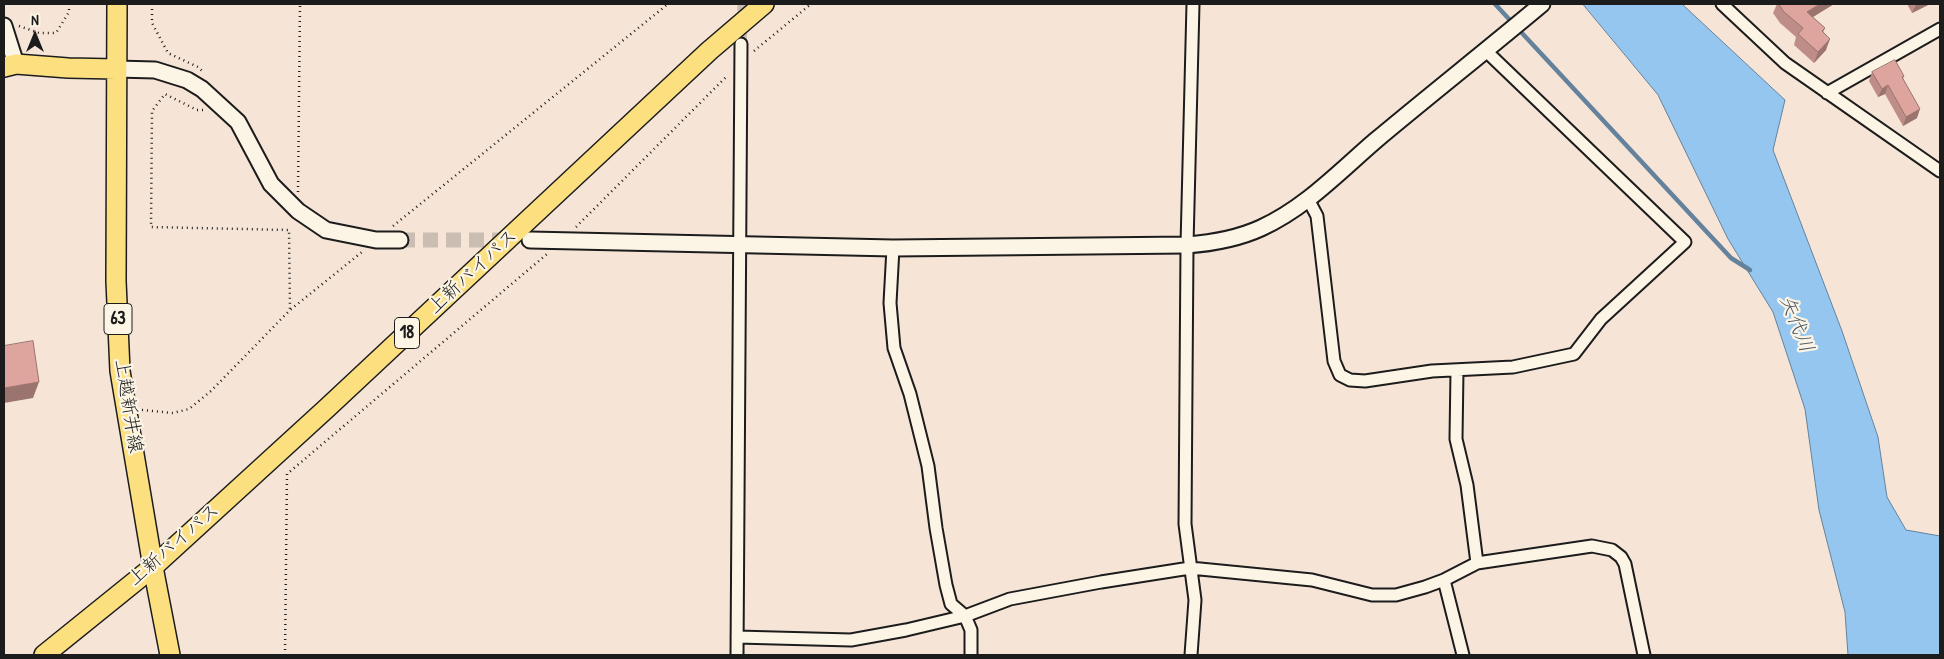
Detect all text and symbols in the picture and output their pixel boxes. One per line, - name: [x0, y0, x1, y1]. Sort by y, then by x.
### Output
- north arrow: [10, 10, 60, 60]
- text: N: [31, 10, 39, 29]
- street label: 上新バイパス: [424, 225, 522, 319]
- water label: 矢代川: [1774, 292, 1818, 356]
- road number: 63: [104, 304, 132, 334]
- road number: 18: [394, 317, 420, 348]
- street label: 上越新井線: [109, 357, 147, 455]
- street label: 上新バイパス: [124, 499, 224, 591]

